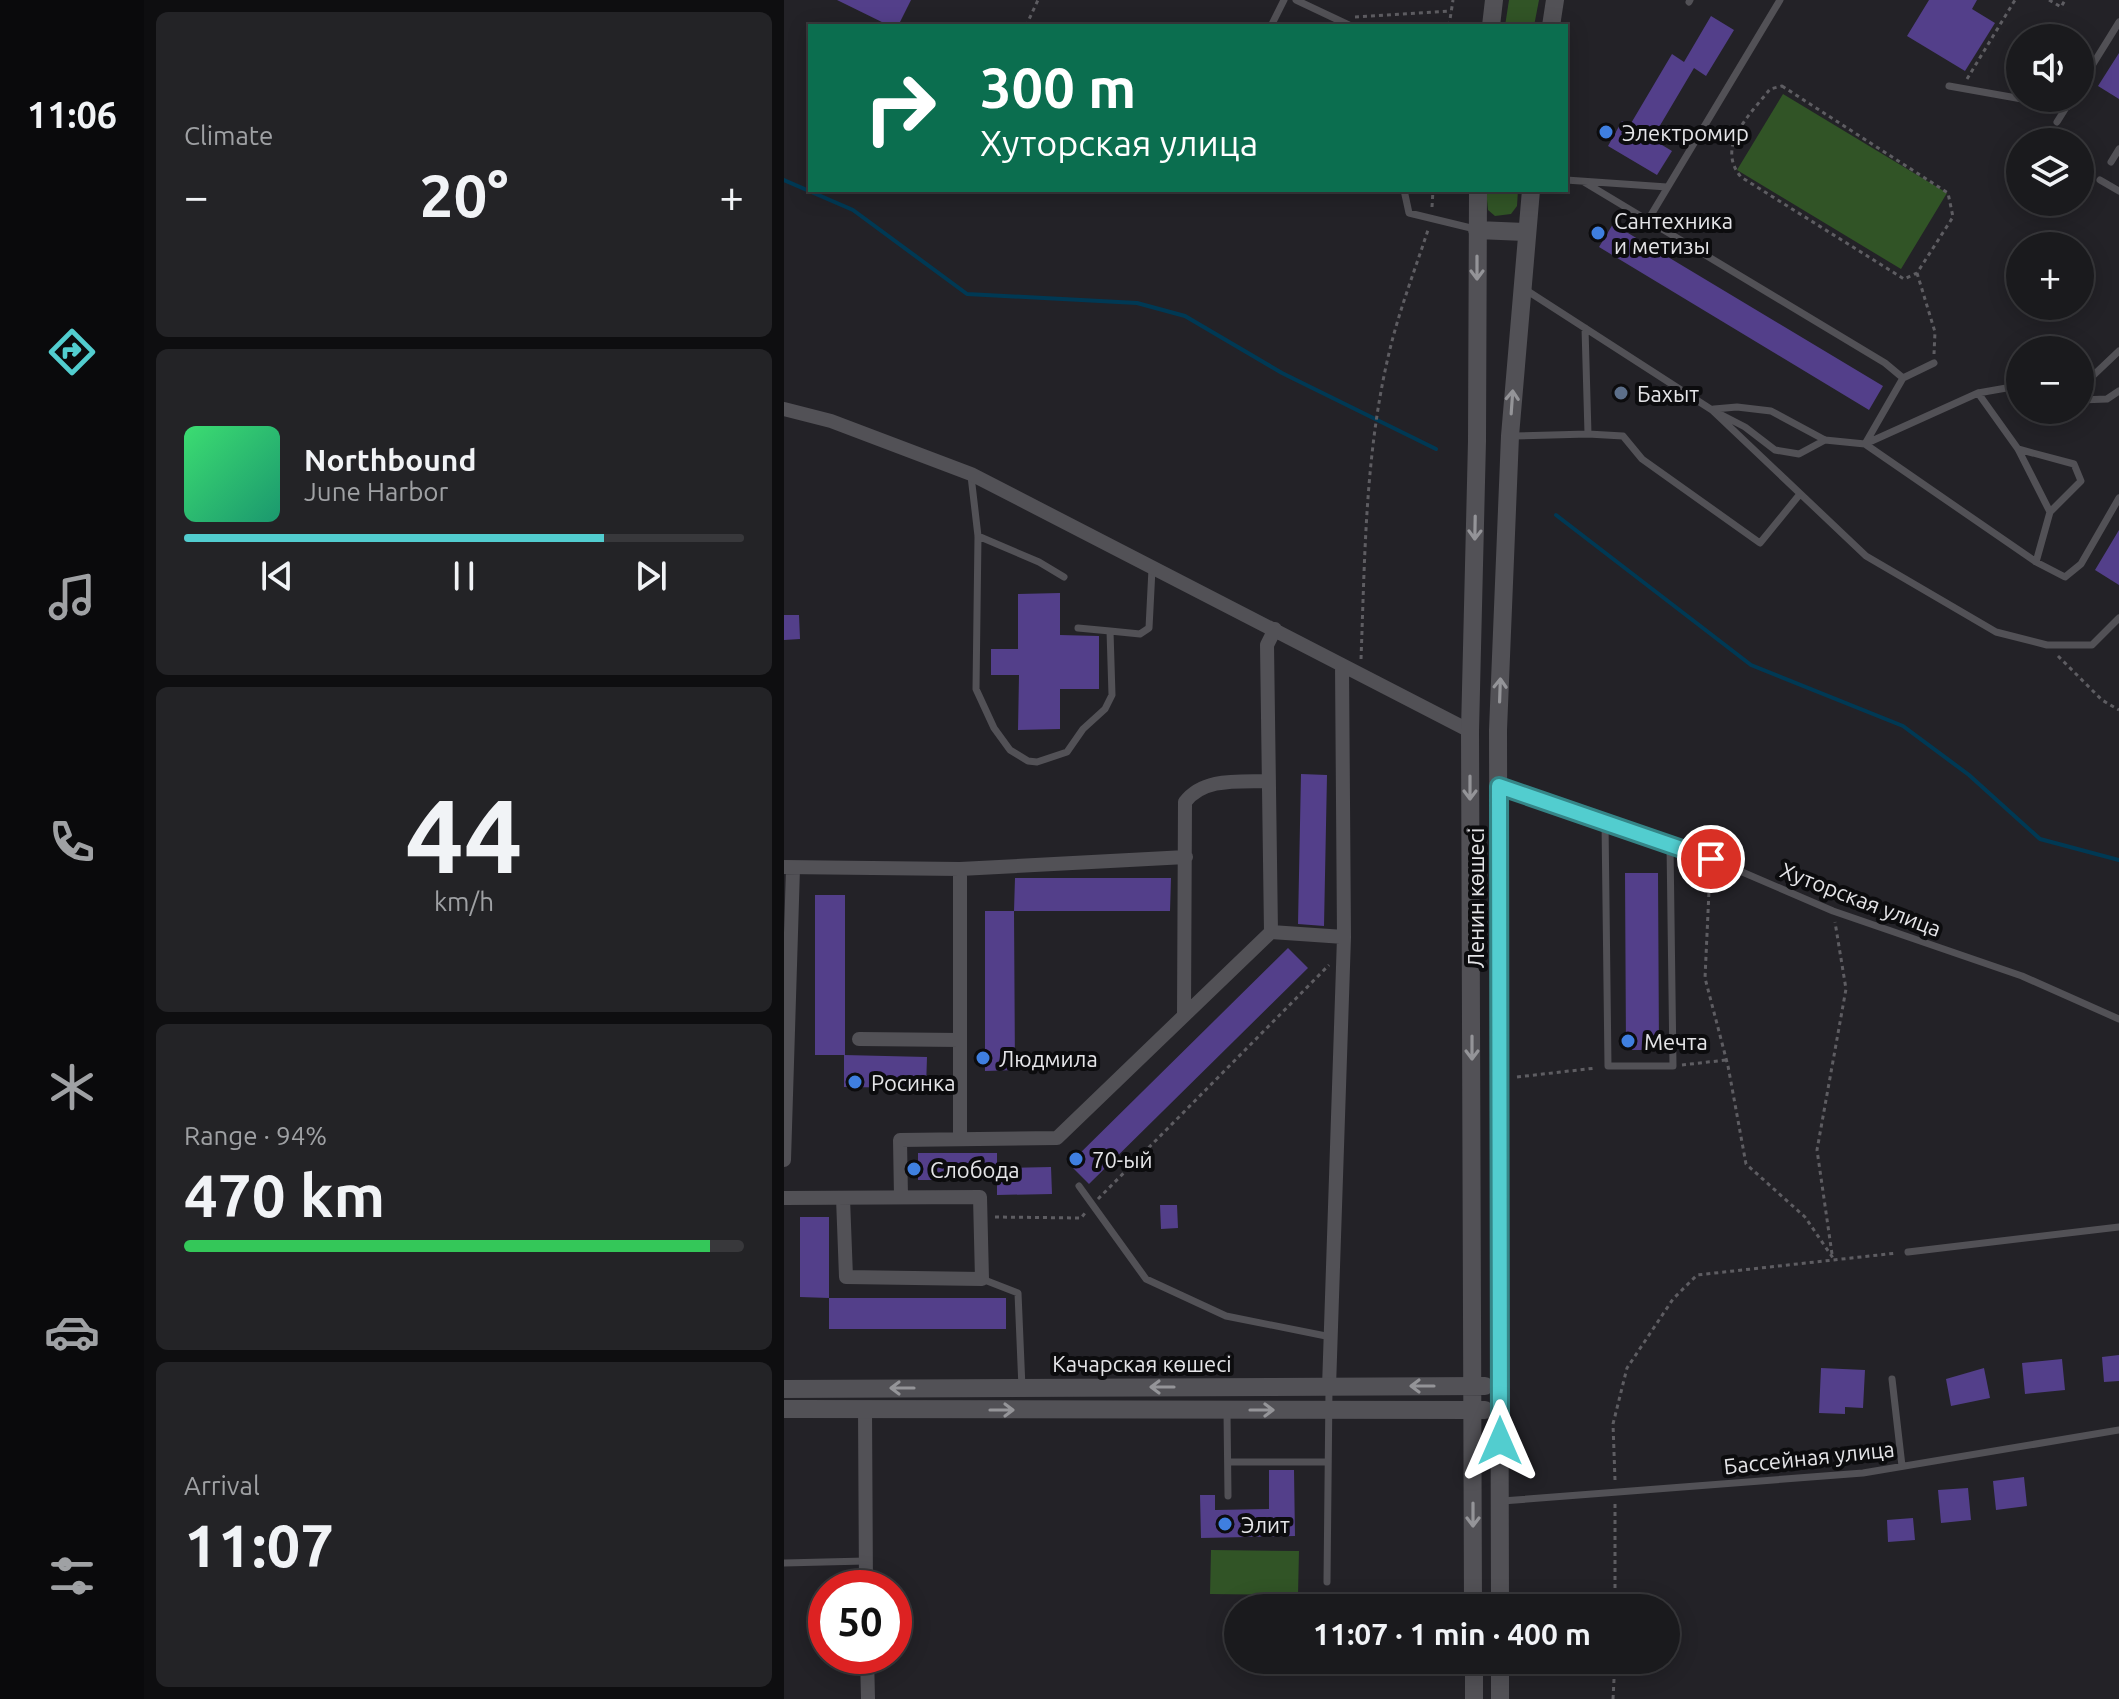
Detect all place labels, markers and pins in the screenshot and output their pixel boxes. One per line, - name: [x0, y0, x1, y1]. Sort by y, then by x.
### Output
- place label: Электромир: [1622, 120, 1749, 145]
- marker: Электромир: [1597, 123, 1615, 141]
- place label: Сантехника и метизы: [1614, 208, 1733, 258]
- marker: Сантехника и метизы: [1589, 224, 1607, 242]
- place label: Бахыт: [1637, 381, 1699, 406]
- marker: Бахыт: [1612, 384, 1630, 402]
- pin: [1677, 825, 1745, 893]
- place label: Мечта: [1644, 1029, 1708, 1054]
- marker: Мечта: [1619, 1032, 1637, 1050]
- place label: Людмила: [999, 1046, 1098, 1071]
- marker: Людмила: [974, 1049, 992, 1067]
- place label: Росинка: [871, 1070, 956, 1095]
- marker: Росинка: [846, 1073, 864, 1091]
- place label: 70-ый: [1092, 1147, 1153, 1172]
- marker: 70-ый: [1067, 1150, 1085, 1168]
- place label: Слобода: [930, 1157, 1020, 1182]
- marker: Слобода: [905, 1160, 923, 1178]
- place label: Элит: [1241, 1512, 1290, 1537]
- marker: Элит: [1216, 1515, 1234, 1533]

